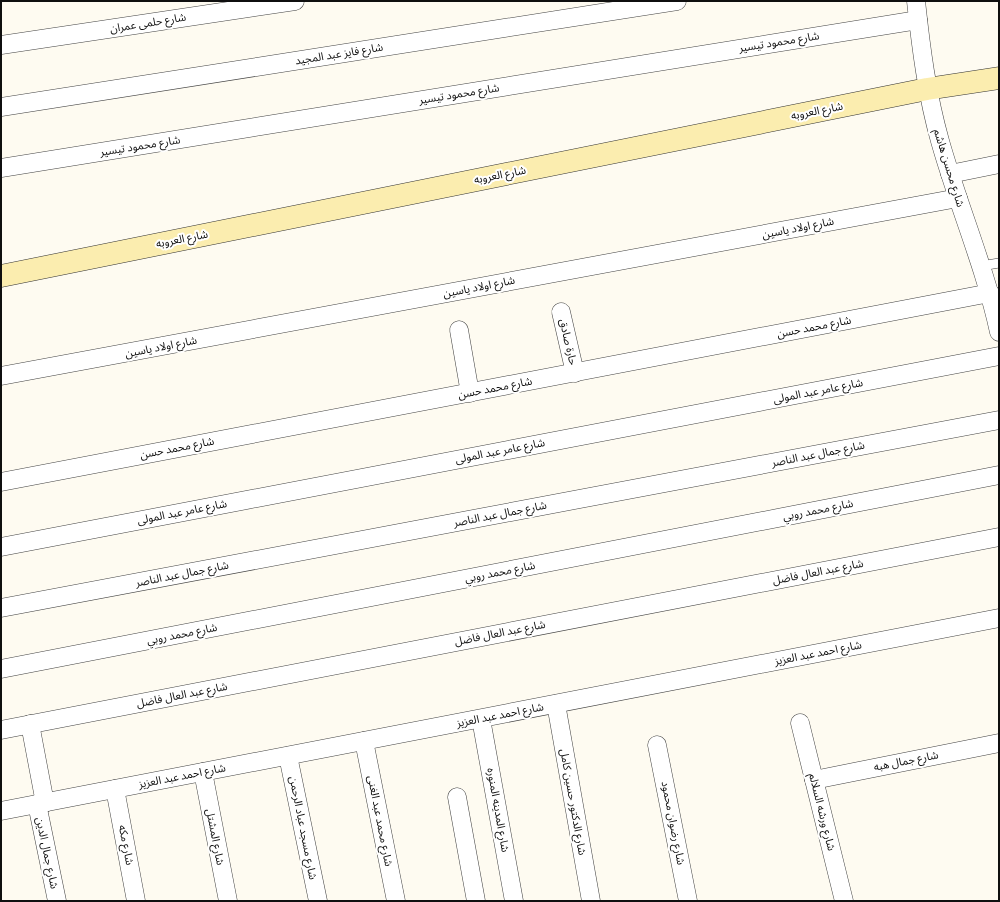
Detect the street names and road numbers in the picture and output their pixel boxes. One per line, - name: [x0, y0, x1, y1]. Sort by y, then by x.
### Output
- street label: شارع حلمى عمران: [109, 10, 188, 36]
- street label: شارع محمود تيسير: [737, 28, 821, 56]
- street label: شارع فايز عبد المجيد: [294, 40, 384, 68]
- street label: شارع محمود تيسير: [417, 80, 501, 108]
- street label: شارع العروبه: [790, 99, 845, 123]
- street label: شارع محسن هاشم: [929, 127, 968, 210]
- street label: شارع محمود تيسير: [98, 132, 182, 160]
- street label: شارع العروبه: [473, 163, 528, 187]
- street label: شارع اولاد ياسين: [761, 214, 836, 242]
- street label: شارع العروبه: [155, 227, 210, 251]
- street label: شارع اولاد ياسين: [442, 273, 517, 301]
- street label: شارع محمد حسن: [776, 312, 853, 342]
- street label: حارة صادق: [555, 317, 581, 367]
- street label: شارع اولاد ياسين: [124, 333, 199, 361]
- street label: شارع محمد حسن: [457, 373, 534, 403]
- street label: شارع عامر عبد المولى: [772, 375, 865, 407]
- street label: شارع محمد حسن: [139, 433, 216, 463]
- street label: شارع عامر عبد المولى: [454, 435, 547, 467]
- street label: شارع جمال عبد الناصر: [769, 438, 866, 471]
- street label: شارع عامر عبد المولى: [136, 496, 229, 528]
- street label: شارع محمد روبي: [781, 496, 855, 526]
- street label: شارع جمال عبد الناصر: [451, 498, 548, 531]
- street label: شارع عبد العال فاضل: [771, 556, 865, 588]
- street label: شارع جمال عبد الناصر: [133, 558, 230, 591]
- street label: شارع محمد روبي: [463, 558, 537, 588]
- street label: شارع عبد العال فاضل: [453, 617, 547, 649]
- street label: شارع محمد روبي: [145, 620, 219, 650]
- street label: شارع احمد عبد العزيز: [772, 637, 863, 669]
- street label: شارع عبد العال فاضل: [135, 679, 229, 711]
- street label: شارع احمد عبد العزيز: [454, 699, 545, 731]
- street label: شارع جمال هبه: [872, 747, 940, 775]
- street label: شارع الدكتور حسين كامل: [556, 748, 590, 857]
- street label: شارع احمد عبد العزيز: [136, 760, 227, 792]
- street label: شارع المدينه المنوره: [483, 767, 513, 854]
- street label: شارع ورشه السلالم: [804, 772, 839, 853]
- street label: شارع محمد عبد الغنى: [364, 774, 396, 868]
- street label: شارع مسجد عباد الرحمن: [286, 775, 320, 881]
- street label: شارع رضوان محمود: [658, 780, 689, 867]
- street label: شارع المشتل: [202, 807, 228, 867]
- street label: شارع جمال الدين: [32, 816, 62, 891]
- street label: شارع مكه: [115, 824, 137, 867]

